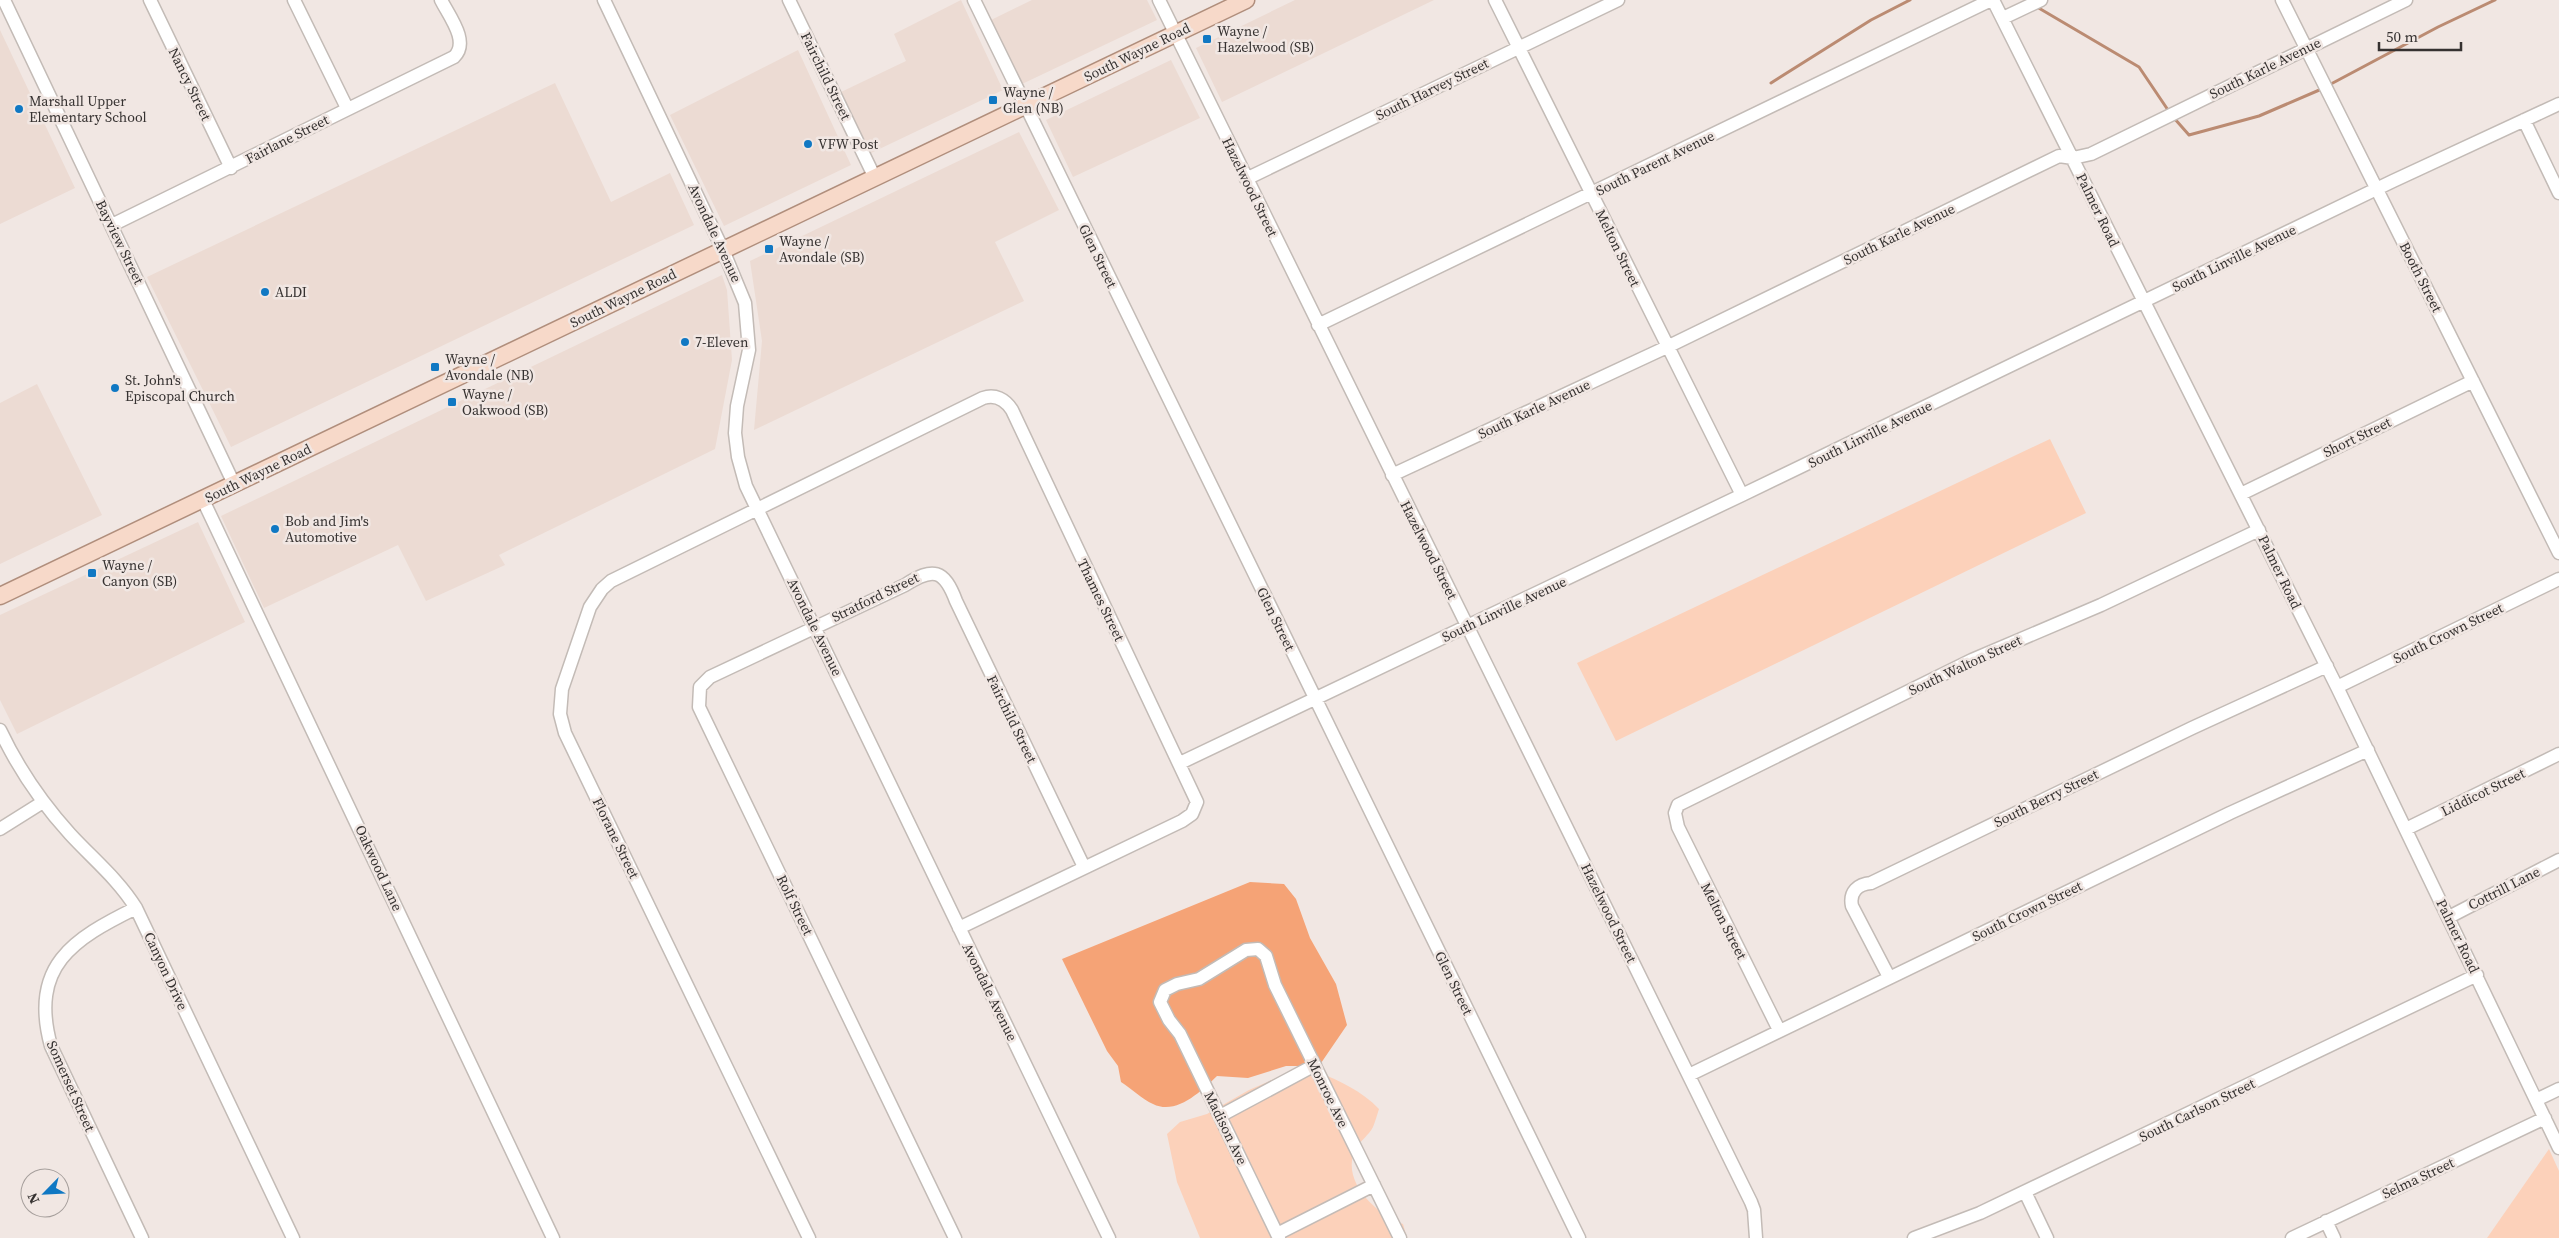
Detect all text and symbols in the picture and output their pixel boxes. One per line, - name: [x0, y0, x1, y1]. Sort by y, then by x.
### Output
- street label: South Wayne Road: [1081, 18, 1194, 86]
- scale bar: [2379, 20, 2462, 52]
- place label: Wayne / Hazelwood (SB): [1217, 21, 1314, 57]
- text: 50 m: [2386, 26, 2418, 47]
- street label: Fairchild Street: [796, 29, 856, 124]
- street label: South Karle Avenue: [2206, 32, 2324, 104]
- marker: Wayne / Hazelwood (SB): [1201, 33, 1213, 45]
- street label: Nancy Street: [164, 44, 217, 124]
- street label: South Harvey Street: [1372, 53, 1492, 125]
- place label: Wayne / Glen (NB): [1003, 82, 1064, 118]
- place label: Marshall Upper Elementary School: [29, 91, 147, 127]
- marker: Wayne / Glen (NB): [987, 94, 999, 106]
- marker: Marshall Upper Elementary School: [13, 103, 25, 115]
- street label: Fairlane Street: [242, 109, 332, 169]
- street label: South Parent Avenue: [1592, 126, 1718, 200]
- place label: VFW Post: [818, 134, 878, 154]
- street label: Hazelwood Street: [1217, 134, 1283, 241]
- marker: VFW Post: [802, 138, 814, 150]
- street label: Palmer Road: [2071, 170, 2125, 250]
- street label: Avondale Avenue: [683, 180, 747, 286]
- street label: Bayview Street: [91, 196, 149, 288]
- street label: South Karle Avenue: [1840, 198, 1958, 270]
- street label: Melton Street: [1591, 206, 1646, 290]
- street label: South Linville Avenue: [2169, 219, 2299, 297]
- street label: Glen Street: [1074, 221, 1122, 292]
- place label: Wayne / Avondale (SB): [779, 231, 865, 267]
- street label: Booth Street: [2395, 238, 2447, 316]
- marker: Wayne / Avondale (SB): [763, 243, 775, 255]
- street label: South Wayne Road: [567, 264, 680, 332]
- place label: ALDI: [275, 282, 307, 302]
- marker: ALDI: [259, 286, 271, 298]
- place label: 7-Eleven: [695, 332, 749, 352]
- marker: 7-Eleven: [679, 336, 691, 348]
- place label: Wayne / Avondale (NB): [445, 349, 534, 385]
- marker: Wayne / Avondale (NB): [429, 361, 441, 373]
- place label: St. John's Episcopal Church: [125, 370, 235, 406]
- street label: South Karle Avenue: [1475, 374, 1593, 444]
- marker: St. John's Episcopal Church: [109, 382, 121, 394]
- place label: Wayne / Oakwood (SB): [462, 384, 549, 420]
- street label: South Linville Avenue: [1805, 395, 1935, 473]
- marker: Wayne / Oakwood (SB): [446, 396, 458, 408]
- street label: Short Street: [2320, 412, 2395, 462]
- street label: South Wayne Road: [202, 439, 315, 507]
- street label: Hazelwood Street: [1395, 497, 1463, 603]
- place label: Bob and Jim's Automotive: [285, 511, 369, 547]
- marker: Bob and Jim's Automotive: [269, 523, 281, 535]
- street label: Palmer Road: [2253, 532, 2307, 612]
- place label: Wayne / Canyon (SB): [102, 555, 177, 591]
- street label: Thames Street: [1072, 556, 1130, 645]
- marker: Wayne / Canyon (SB): [86, 567, 98, 579]
- street label: Stratford Street: [828, 567, 922, 627]
- street label: South Linville Avenue: [1438, 571, 1570, 647]
- street label: Avondale Avenue: [783, 575, 847, 679]
- street label: Glen Street: [1252, 584, 1300, 655]
- street label: South Crown Street: [2390, 598, 2507, 668]
- street label: South Walton Street: [1905, 630, 2025, 700]
- street label: Fairchild Street: [982, 672, 1042, 767]
- street label: Liddicot Street: [2438, 763, 2529, 821]
- street label: South Berry Street: [1991, 764, 2102, 832]
- street label: Florane Street: [588, 794, 644, 882]
- street label: Oakwood Lane: [350, 822, 408, 914]
- street label: Hazelwood Street: [1576, 860, 1642, 967]
- street label: Cottrill Lane: [2465, 861, 2543, 915]
- street label: Rolf Street: [772, 871, 818, 939]
- street label: South Crown Street: [1969, 876, 2086, 946]
- street label: Melton Street: [1696, 879, 1752, 963]
- street label: Palmer Road: [2431, 896, 2485, 976]
- street label: Canyon Drive: [139, 929, 193, 1013]
- street label: Avondale Avenue: [958, 940, 1022, 1044]
- street label: Glen Street: [1430, 948, 1478, 1019]
- street label: Somerset Street: [42, 1037, 100, 1135]
- street label: Monroe Ave: [1303, 1055, 1353, 1131]
- street label: South Carlson Street: [2136, 1073, 2259, 1147]
- street label: Madison Ave: [1200, 1088, 1252, 1168]
- street label: Selma Street: [2379, 1152, 2458, 1203]
- north arrow: [20, 1168, 70, 1218]
- text: N: [22, 1190, 44, 1207]

